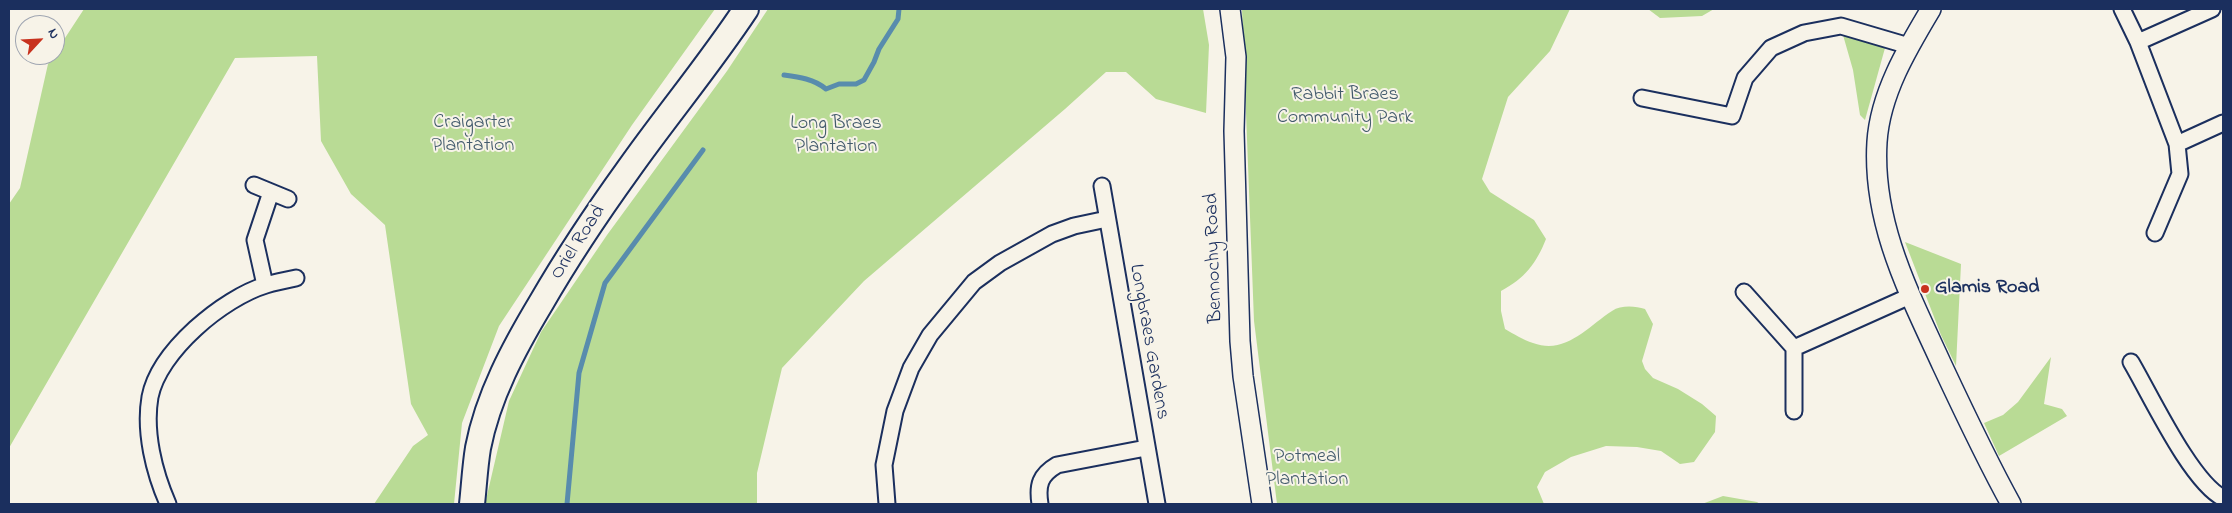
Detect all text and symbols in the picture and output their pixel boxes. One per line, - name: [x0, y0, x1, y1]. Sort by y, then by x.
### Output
- north arrow: [15, 15, 65, 65]
- text: N: [42, 25, 65, 43]
- park label: Rabbit Braes Community Park: [1277, 84, 1413, 131]
- park label: Craigarter Plantation: [432, 112, 514, 159]
- park label: Long Braes Plantation: [790, 113, 882, 160]
- street label: Bennochy Road: [1201, 192, 1229, 324]
- street label: Oriel Road: [546, 201, 612, 285]
- street label: Longbraes Gardens: [1123, 262, 1173, 422]
- place label: Glamis Road: [1935, 277, 2039, 301]
- marker: Glamis Road: [1919, 283, 1931, 295]
- park label: Potmeal Plantation: [1266, 446, 1348, 493]

